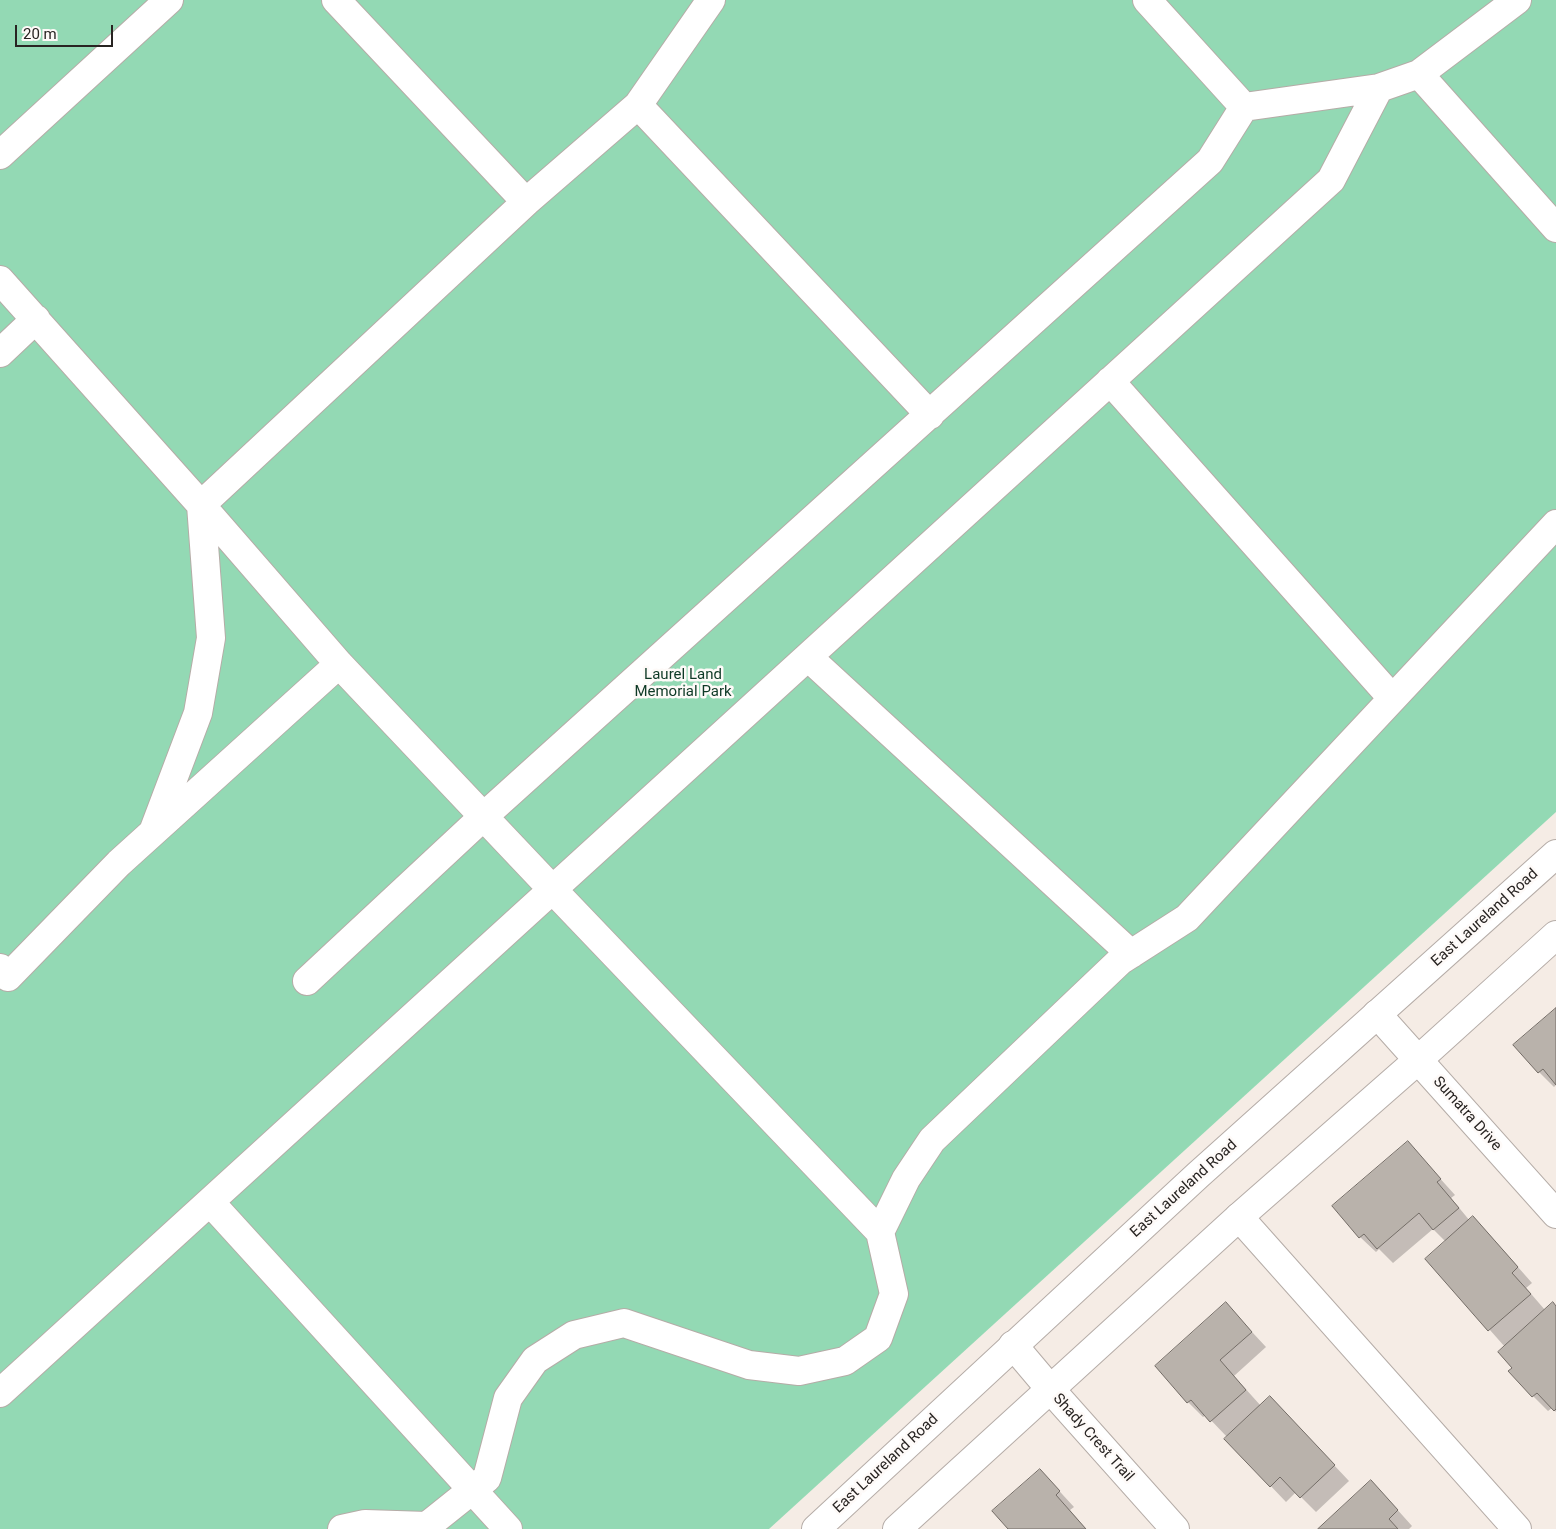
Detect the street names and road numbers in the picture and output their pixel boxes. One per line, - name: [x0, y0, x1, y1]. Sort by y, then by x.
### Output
- street label: East Laureland Road: [1428, 865, 1542, 971]
- street label: Sumatra Drive: [1429, 1073, 1505, 1155]
- street label: East Laureland Road: [1127, 1136, 1241, 1242]
- street label: Shady Crest Trail: [1049, 1390, 1137, 1486]
- street label: East Laureland Road: [830, 1411, 942, 1517]

